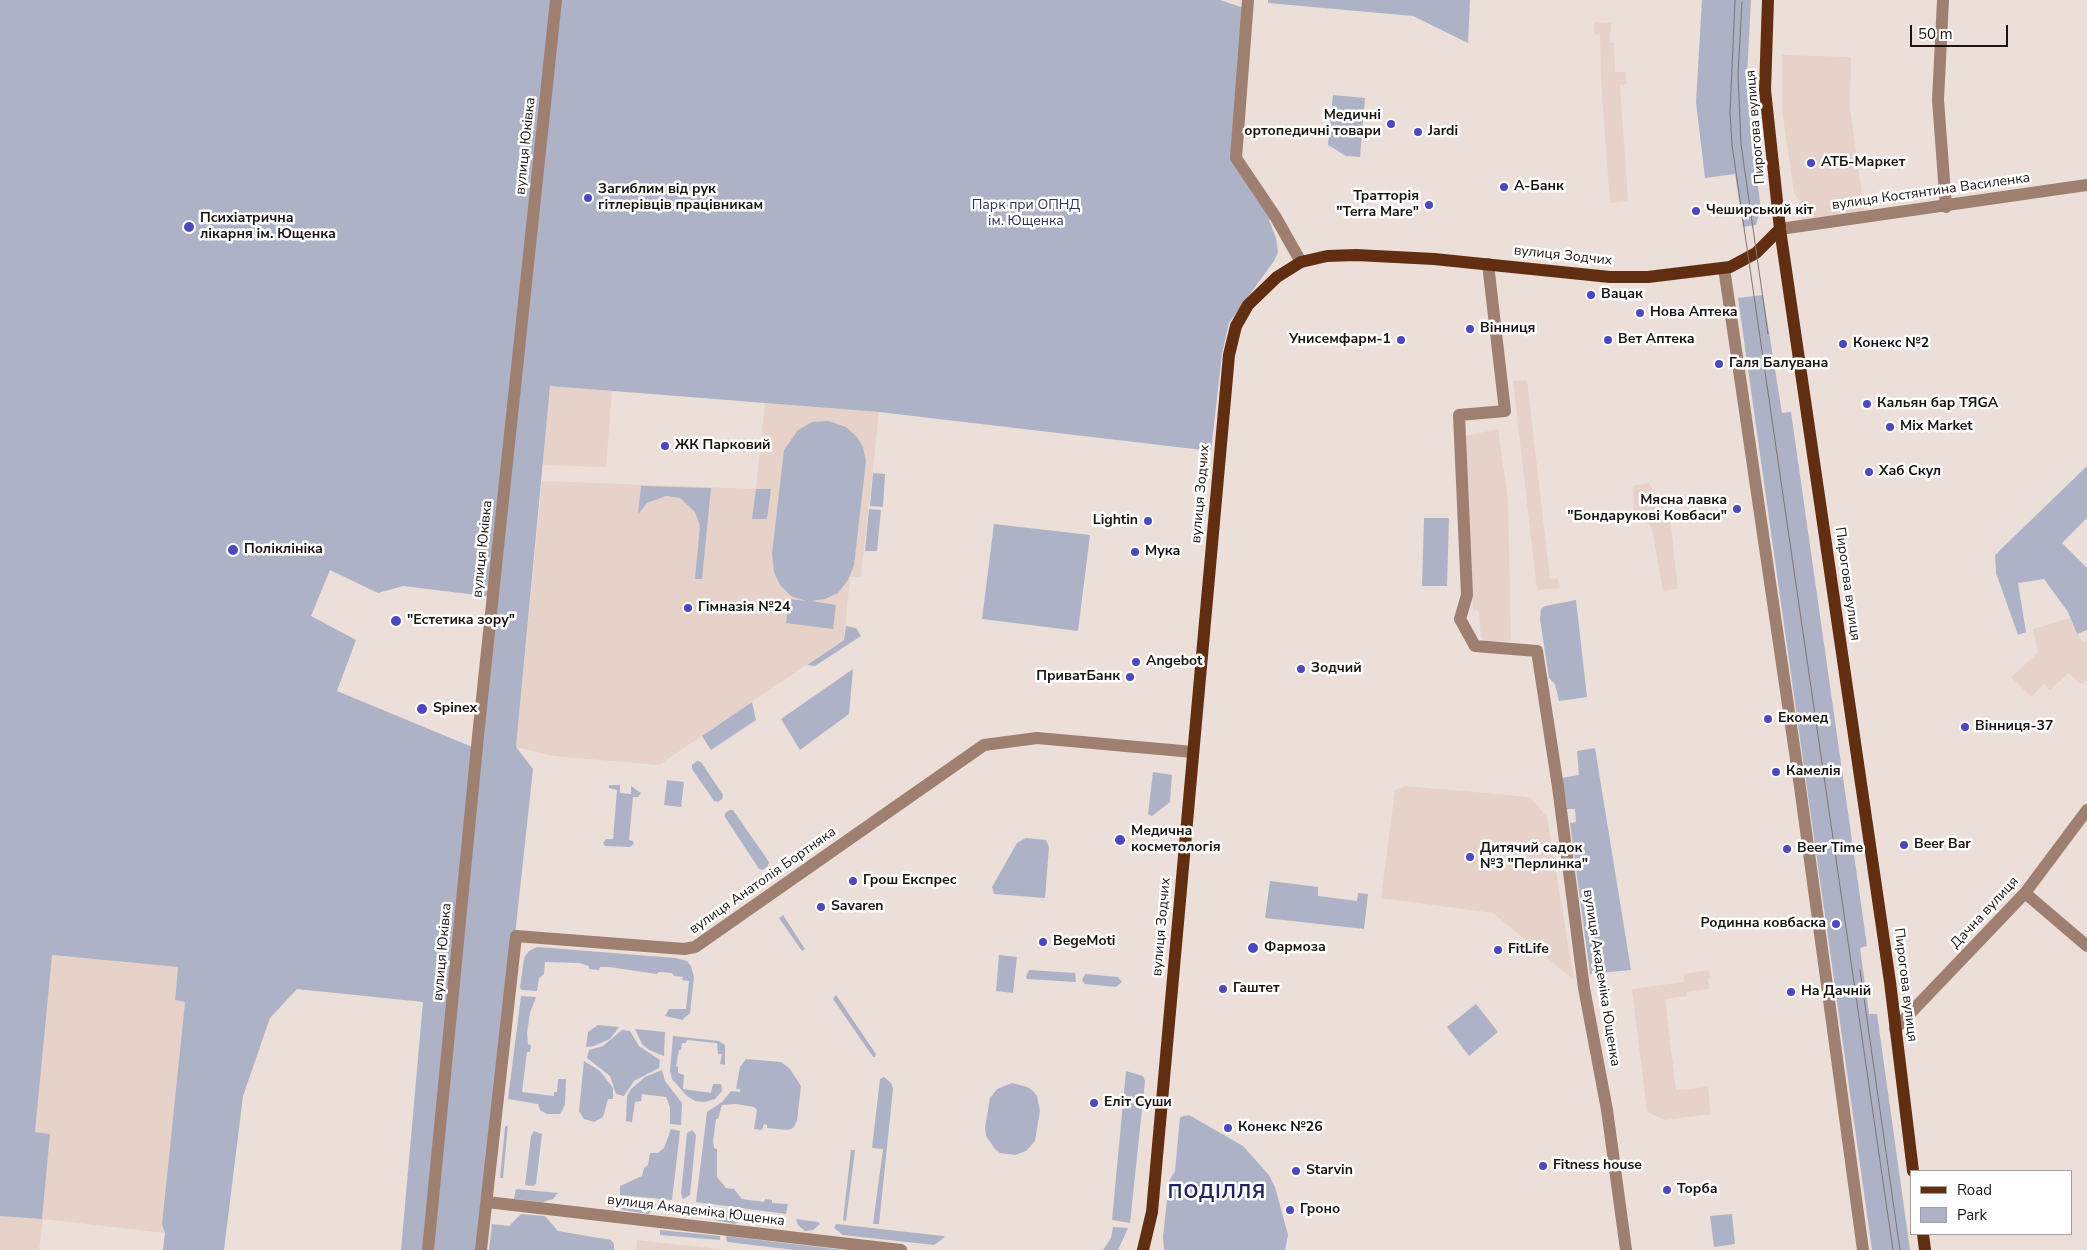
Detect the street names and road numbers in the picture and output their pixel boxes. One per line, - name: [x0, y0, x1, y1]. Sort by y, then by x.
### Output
- street label: Пирогова вулиця: [1743, 69, 1769, 185]
- street label: вулиця Юківка: [513, 96, 539, 196]
- street label: вулиця Костянтина Василенка: [1831, 170, 2031, 214]
- street label: вулиця Зодчих: [1513, 242, 1613, 270]
- street label: вулиця Зодчих: [1188, 444, 1214, 544]
- street label: вулиця Юківка: [470, 499, 496, 599]
- street label: Пирогова вулиця: [1831, 526, 1863, 642]
- street label: вулиця Анатолія Бортняка: [686, 824, 840, 938]
- street label: Дачна вулиця: [1947, 874, 2023, 952]
- street label: вулиця Зодчих: [1149, 877, 1175, 977]
- street label: вулиця Академіка Ющенка: [1579, 888, 1623, 1068]
- street label: вулиця Юківка: [430, 903, 456, 1001]
- street label: Пирогова вулиця: [1890, 927, 1920, 1043]
- street label: вулиця Академіка Ющенка: [606, 1192, 786, 1230]

